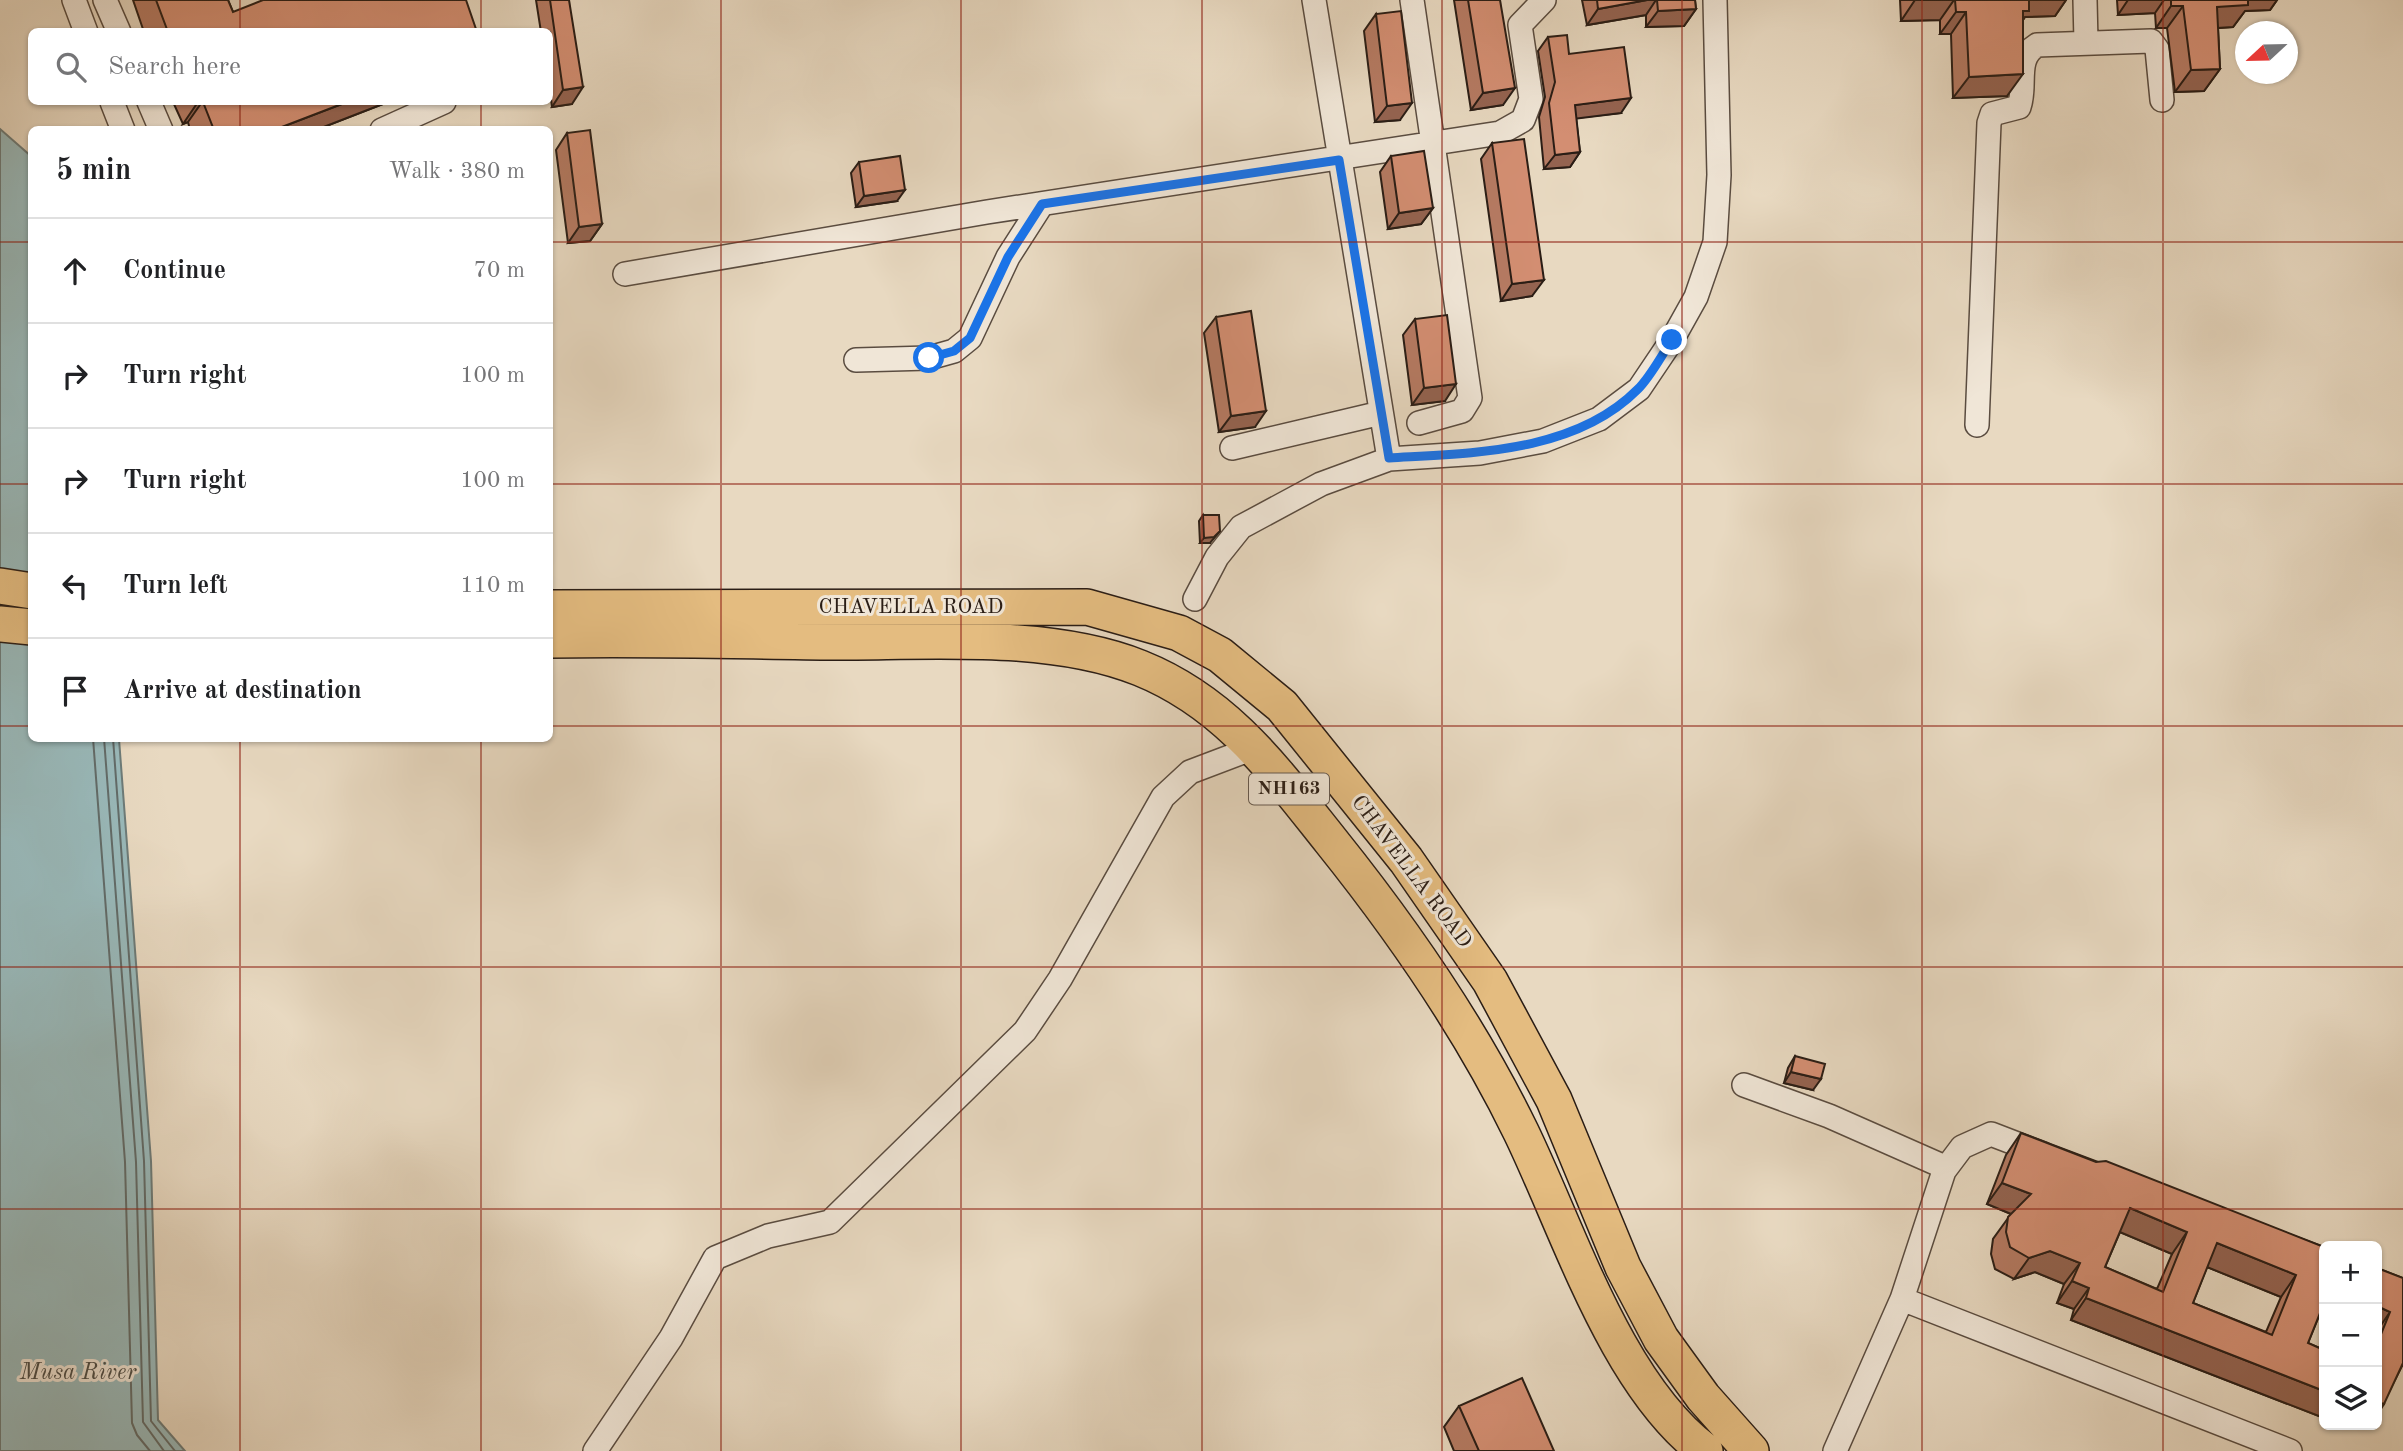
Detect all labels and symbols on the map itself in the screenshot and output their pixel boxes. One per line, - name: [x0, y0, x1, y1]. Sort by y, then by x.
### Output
- north arrow: [2235, 21, 2298, 84]
- route end: [1656, 324, 1687, 355]
- route start: [913, 342, 944, 373]
- street label: CHAVELLA ROAD: [819, 597, 1003, 618]
- road number: NH163: [1249, 774, 1329, 804]
- street label: CHAVELLA ROAD: [1347, 792, 1475, 952]
- water label: Musa River: [19, 1361, 137, 1384]

